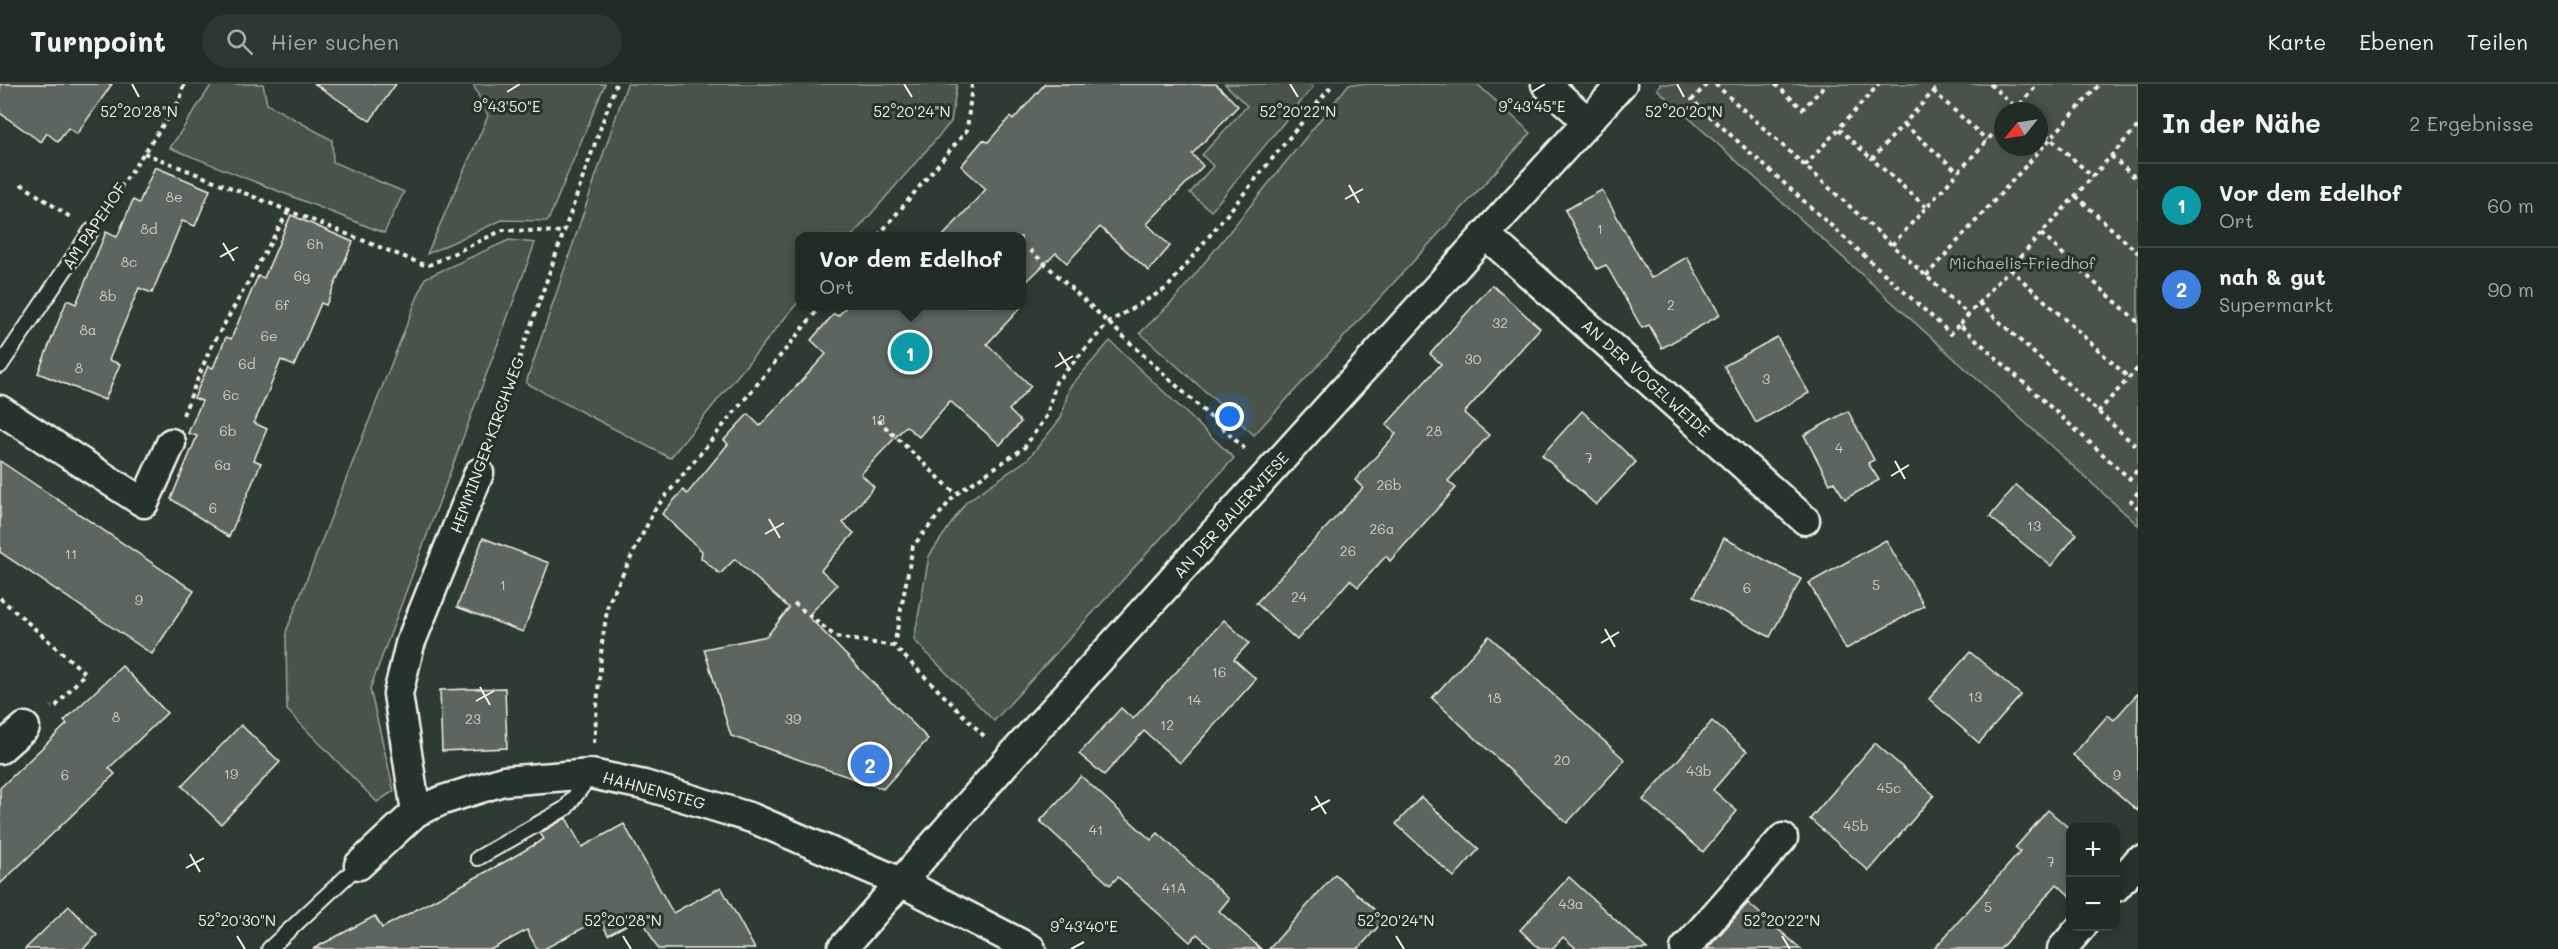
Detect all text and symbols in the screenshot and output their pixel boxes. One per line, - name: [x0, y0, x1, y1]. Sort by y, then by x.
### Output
- search box: [202, 14, 622, 68]
- text: Turnpoint: [30, 23, 166, 59]
- icon: search: [223, 25, 256, 58]
- text: Hier suchen: [271, 27, 399, 56]
- text: Karte: [2268, 28, 2326, 55]
- text: Ebenen: [2359, 28, 2434, 55]
- text: Teilen: [2467, 28, 2528, 55]
- text: 9°43'50"E: [473, 96, 541, 116]
- text: 9°43'45"E: [1499, 96, 1566, 116]
- text: 52°20'28"N: [100, 101, 178, 121]
- text: 52°20'24"N: [873, 101, 951, 121]
- text: 52°20'22"N: [1260, 101, 1336, 121]
- text: 52°20'20"N: [1645, 101, 1723, 121]
- north arrow: [1994, 102, 2048, 156]
- text: In der Nähe: [2162, 106, 2321, 140]
- text: 2 Ergebnisse: [2409, 110, 2534, 136]
- street label: AM PAPEHOF: [57, 178, 130, 273]
- text: Vor dem Edelhof: [2219, 178, 2401, 207]
- house number: 8e: [165, 187, 183, 206]
- text: 1: [2177, 192, 2186, 218]
- text: 60 m: [2487, 192, 2534, 218]
- text: Ort: [2219, 207, 2254, 233]
- house number: 8d: [140, 219, 158, 238]
- house number: 1: [1597, 219, 1603, 238]
- popup: [795, 232, 1026, 310]
- house number: 6h: [307, 234, 323, 253]
- text: Vor dem Edelhof: [819, 244, 1002, 273]
- house number: 8c: [121, 252, 137, 271]
- park label: Michaelis-Friedhof: [1949, 252, 2096, 273]
- text: nah & gut: [2219, 262, 2326, 291]
- house number: 6g: [294, 266, 310, 285]
- text: Ort: [819, 273, 854, 299]
- text: 2: [2176, 276, 2187, 302]
- text: 90 m: [2488, 276, 2534, 302]
- house number: 8b: [99, 286, 117, 305]
- text: Supermarkt: [2219, 291, 2334, 317]
- house number: 6f: [275, 295, 290, 314]
- house number: 2: [1667, 295, 1675, 314]
- house number: 32: [1492, 313, 1508, 332]
- street label: AN DER VOGELWEIDE: [1578, 314, 1715, 441]
- house number: 8a: [79, 320, 97, 339]
- house number: 6e: [260, 326, 278, 345]
- pin: 1: [890, 330, 930, 374]
- house number: 30: [1465, 349, 1482, 368]
- house number: 6d: [238, 354, 256, 373]
- street label: HEMMINGER KIRCHWEG: [445, 354, 528, 536]
- house number: 8: [75, 358, 83, 377]
- house number: 3: [1762, 369, 1770, 388]
- house number: 6c: [223, 385, 239, 404]
- your location: [1215, 402, 1244, 431]
- house number: 13: [871, 410, 885, 429]
- house number: 6b: [219, 421, 237, 440]
- house number: 28: [1426, 421, 1442, 440]
- house number: 4: [1835, 438, 1844, 457]
- street label: AN DER BAUERWIESE: [1168, 447, 1293, 582]
- house number: 7: [1585, 448, 1593, 467]
- house number: 6a: [214, 455, 232, 474]
- house number: 26b: [1376, 475, 1402, 494]
- house number: 6: [209, 498, 217, 517]
- house number: 13: [2027, 516, 2041, 535]
- house number: 26a: [1370, 519, 1394, 538]
- house number: 26: [1340, 541, 1356, 560]
- house number: 11: [65, 544, 77, 563]
- house number: 1: [500, 575, 506, 594]
- house number: 5: [1872, 575, 1880, 594]
- house number: 6: [1743, 578, 1751, 597]
- house number: 24: [1291, 587, 1308, 606]
- house number: 9: [135, 590, 143, 609]
- house number: 16: [1212, 662, 1226, 681]
- house number: 13: [1968, 687, 1982, 706]
- house number: 18: [1487, 688, 1501, 707]
- house number: 14: [1187, 690, 1202, 709]
- house number: 8: [112, 707, 120, 726]
- house number: 23: [465, 709, 481, 728]
- house number: 39: [785, 709, 801, 728]
- house number: 12: [1160, 715, 1174, 734]
- pin: 2: [850, 742, 890, 786]
- house number: 20: [1554, 750, 1571, 769]
- house number: 43b: [1686, 761, 1712, 780]
- house number: 19: [224, 764, 238, 783]
- house number: 6: [61, 765, 69, 784]
- house number: 9: [2113, 765, 2121, 784]
- street label: HAHNENSTEG: [600, 766, 708, 813]
- house number: 45c: [1877, 778, 1901, 797]
- house number: 45b: [1843, 816, 1869, 835]
- house number: 41: [1089, 820, 1103, 839]
- map controls: [2066, 823, 2120, 931]
- button: +: [2066, 823, 2120, 877]
- house number: 7: [2047, 852, 2055, 871]
- button: −: [2066, 877, 2120, 931]
- house number: 41A: [1162, 878, 1186, 897]
- house number: 43a: [1558, 894, 1584, 913]
- house number: 5: [1984, 897, 1992, 916]
- text: 52°20'30"N: [198, 910, 276, 930]
- text: 52°20'28"N: [584, 910, 662, 930]
- text: 52°20'24"N: [1357, 910, 1435, 930]
- text: 52°20'22"N: [1744, 910, 1820, 930]
- text: 9°43'40"E: [1050, 916, 1118, 936]

